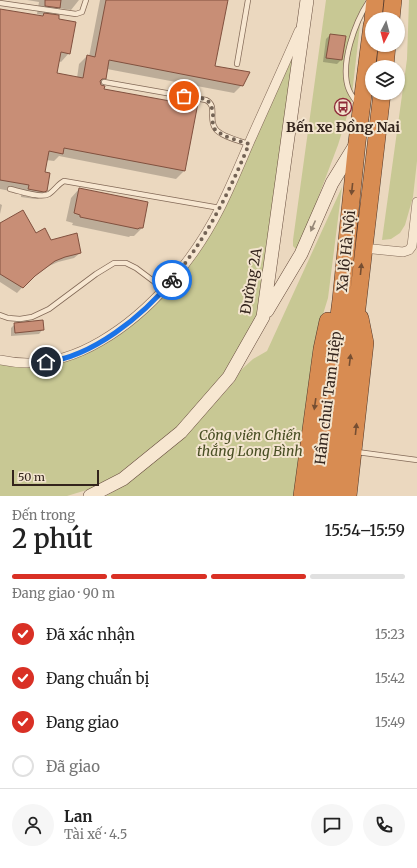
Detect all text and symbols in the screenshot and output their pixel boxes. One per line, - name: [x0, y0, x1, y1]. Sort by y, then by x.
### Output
- north arrow: [365, 12, 405, 52]
- map controls: [365, 12, 405, 100]
- button: layers: [365, 60, 405, 100]
- pin: [167, 79, 201, 113]
- icon: bag: [173, 85, 195, 107]
- bus stop icon: Bến xe Đồng Nai: [333, 97, 353, 117]
- place label: Bến xe Đồng Nai: [286, 118, 400, 136]
- one-way arrow: [349, 183, 355, 195]
- street label: Xa lộ Hà Nội: [333, 209, 359, 293]
- one-way arrow: [310, 220, 316, 232]
- street label: Đường 2A: [236, 246, 266, 316]
- courier: [152, 260, 192, 300]
- one-way arrow: [358, 263, 364, 275]
- icon: bike: [161, 269, 183, 291]
- street label: Hầm chui Tam Hiệp: [311, 330, 345, 466]
- pin: [29, 345, 63, 379]
- icon: home: [35, 351, 57, 373]
- one-way arrow: [347, 354, 353, 366]
- one-way arrow: [312, 398, 318, 410]
- one-way arrow: [353, 423, 359, 435]
- park label: Công viên Chiến thắng Long Bình: [197, 426, 303, 460]
- scale bar: [12, 468, 99, 487]
- text: 50 m: [18, 470, 45, 484]
- text: Đến trong: [12, 507, 75, 524]
- text: 15:54–15:59: [325, 521, 405, 540]
- text: 2 phút: [12, 522, 93, 555]
- text: Đang giao · 90 m: [12, 585, 115, 602]
- icon: check: [12, 623, 34, 645]
- text: Đã xác nhận: [46, 625, 135, 644]
- text: 15:23: [375, 626, 405, 643]
- icon: check: [12, 667, 34, 689]
- text: Đang chuẩn bị: [46, 669, 149, 688]
- text: 15:42: [375, 670, 405, 687]
- icon: check: [12, 711, 34, 733]
- text: Đang giao: [46, 713, 119, 732]
- text: 15:49: [375, 714, 405, 731]
- text: Đã giao: [46, 757, 100, 776]
- button: person: [12, 804, 54, 846]
- button: chat: [311, 804, 353, 846]
- button: phone: [363, 804, 405, 846]
- text: Lan: [64, 807, 93, 826]
- text: Tài xế · 4.5: [64, 826, 127, 843]

